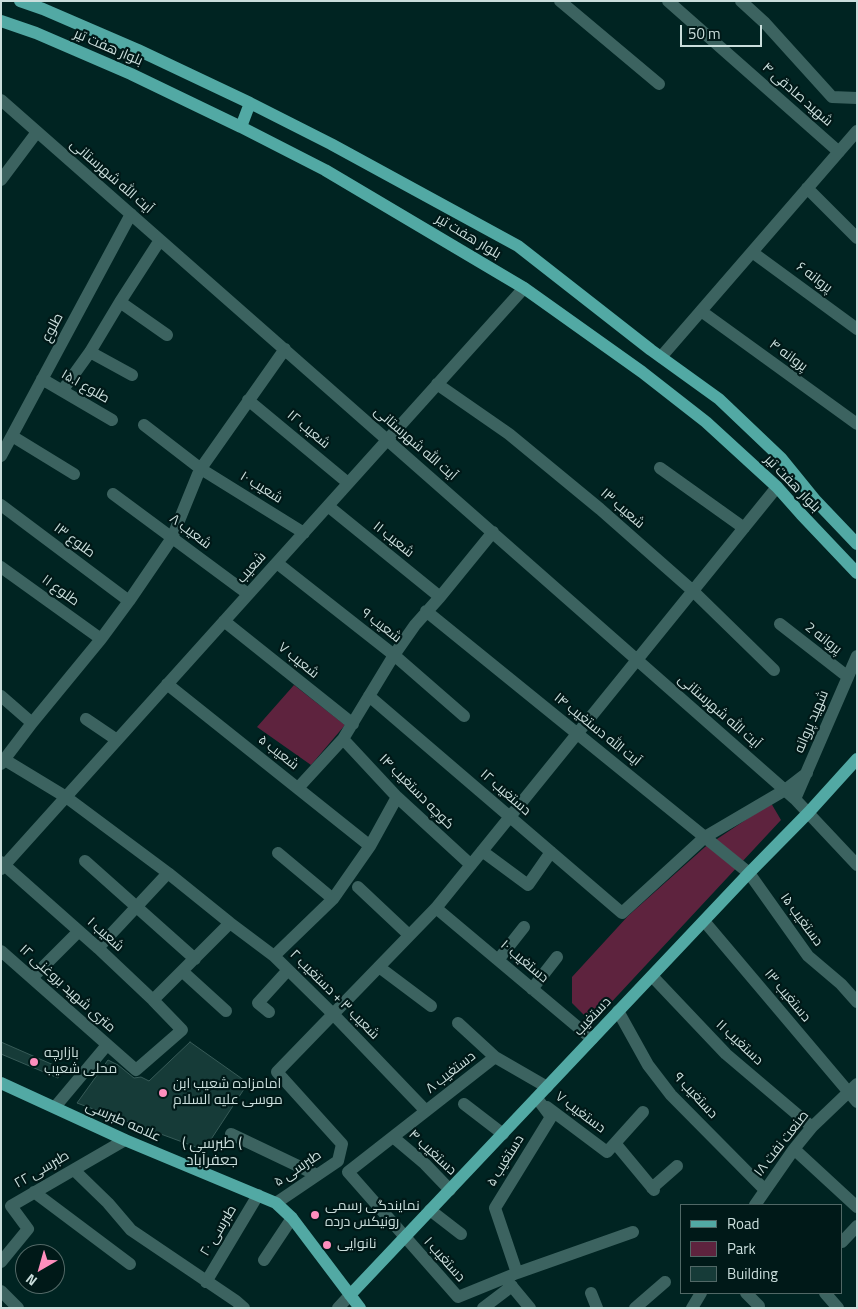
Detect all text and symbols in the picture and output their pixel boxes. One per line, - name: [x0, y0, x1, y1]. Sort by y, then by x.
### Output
- scale bar: [683, 15, 766, 47]
- text: 50 m: [688, 22, 721, 45]
- street label: بلوار هفت تیر: [71, 26, 145, 70]
- street label: شهید صادقی ۴: [758, 60, 836, 130]
- street label: آیت الله شهرستانی: [66, 136, 156, 218]
- street label: بلوار هفت تیر: [432, 211, 504, 263]
- street label: پروانه ۶: [793, 259, 835, 297]
- street label: طلوع: [38, 311, 68, 345]
- street label: پروانه ۴: [765, 336, 811, 376]
- street label: طلوع ۱۵.۱: [58, 366, 112, 408]
- street label: آیت الله شهرستانی: [370, 403, 460, 485]
- street label: شعیب ۱۲: [283, 407, 333, 453]
- street label: بلوار هفت تیر: [760, 452, 824, 516]
- street label: شعیب ۱۰: [237, 468, 285, 508]
- street label: شعیب ۱۳: [597, 485, 647, 533]
- street label: شعیب ۸: [166, 511, 214, 553]
- street label: شعیب ۱۱: [369, 518, 417, 562]
- street label: طلوع ۱۳: [50, 520, 98, 562]
- street label: شعیب: [234, 549, 270, 587]
- street label: طلوع ۱۱: [38, 572, 82, 610]
- street label: شعیب ۹: [358, 605, 404, 647]
- street label: پروانه 2: [801, 619, 845, 659]
- street label: شعیب ۷: [274, 639, 322, 683]
- street label: آیت الله شهرستانی: [674, 671, 764, 753]
- street label: شهید پروانه: [791, 688, 833, 756]
- street label: آیت الله دستغیب ۱۴: [550, 690, 644, 770]
- street label: شعیب ۵: [254, 732, 302, 774]
- street label: کوچه دستغیب ۱۴: [375, 751, 457, 833]
- street label: دستغیب ۱۲: [476, 766, 534, 820]
- street label: دستغیب ۱۵: [776, 890, 826, 950]
- street label: شعیب ۱: [83, 914, 127, 956]
- street label: دستغیب ۱۰: [496, 937, 552, 987]
- street label: ۱۲ متری شهید بروغنی: [15, 941, 119, 1037]
- street label: شعیب ۳ + دستغیب ۲: [286, 947, 382, 1043]
- street label: دستغیب ۱۳: [760, 966, 814, 1026]
- street label: دستغیب: [571, 994, 615, 1040]
- street label: دستغیب ۱۱: [712, 1017, 766, 1069]
- place label: بازارچه محلی شعیب: [44, 1046, 117, 1078]
- street label: دستغیب ۸: [423, 1048, 479, 1098]
- marker: بازارچه محلی شعیب: [28, 1056, 40, 1068]
- street label: دستغیب ۹: [669, 1069, 721, 1123]
- place label: امامزاده شعیب ابن موسی علیه السلام: [173, 1077, 283, 1110]
- marker: امامزاده شعیب ابن موسی علیه السلام: [157, 1087, 169, 1099]
- street label: دستغیب ۷: [551, 1089, 609, 1137]
- street label: علامه طبرسی: [83, 1098, 163, 1146]
- street label: صنعت نفت ۱۸: [751, 1108, 813, 1180]
- street label: دستغیب ۴: [405, 1127, 459, 1179]
- street label: دستغیب ۵: [484, 1132, 528, 1190]
- district label: ( طبرسی ( جعفرآباد: [182, 1135, 242, 1170]
- street label: طبرسی ۵: [271, 1147, 325, 1191]
- street label: طبرسی ۲۲: [12, 1148, 72, 1192]
- place label: نمایندگی رسمی رونیکس درده: [325, 1199, 420, 1232]
- street label: طبرسی ۲۰: [197, 1202, 241, 1260]
- legend: [680, 1204, 843, 1294]
- marker: نمایندگی رسمی رونیکس درده: [309, 1209, 321, 1221]
- text: Road: [727, 1212, 759, 1235]
- street label: دستغیب ۱: [420, 1234, 468, 1286]
- place label: نانوایی: [337, 1237, 377, 1253]
- text: Park: [727, 1237, 756, 1260]
- marker: نانوایی: [321, 1239, 333, 1251]
- north arrow: [15, 1244, 65, 1294]
- text: Building: [727, 1262, 778, 1285]
- text: N: [21, 1269, 41, 1292]

